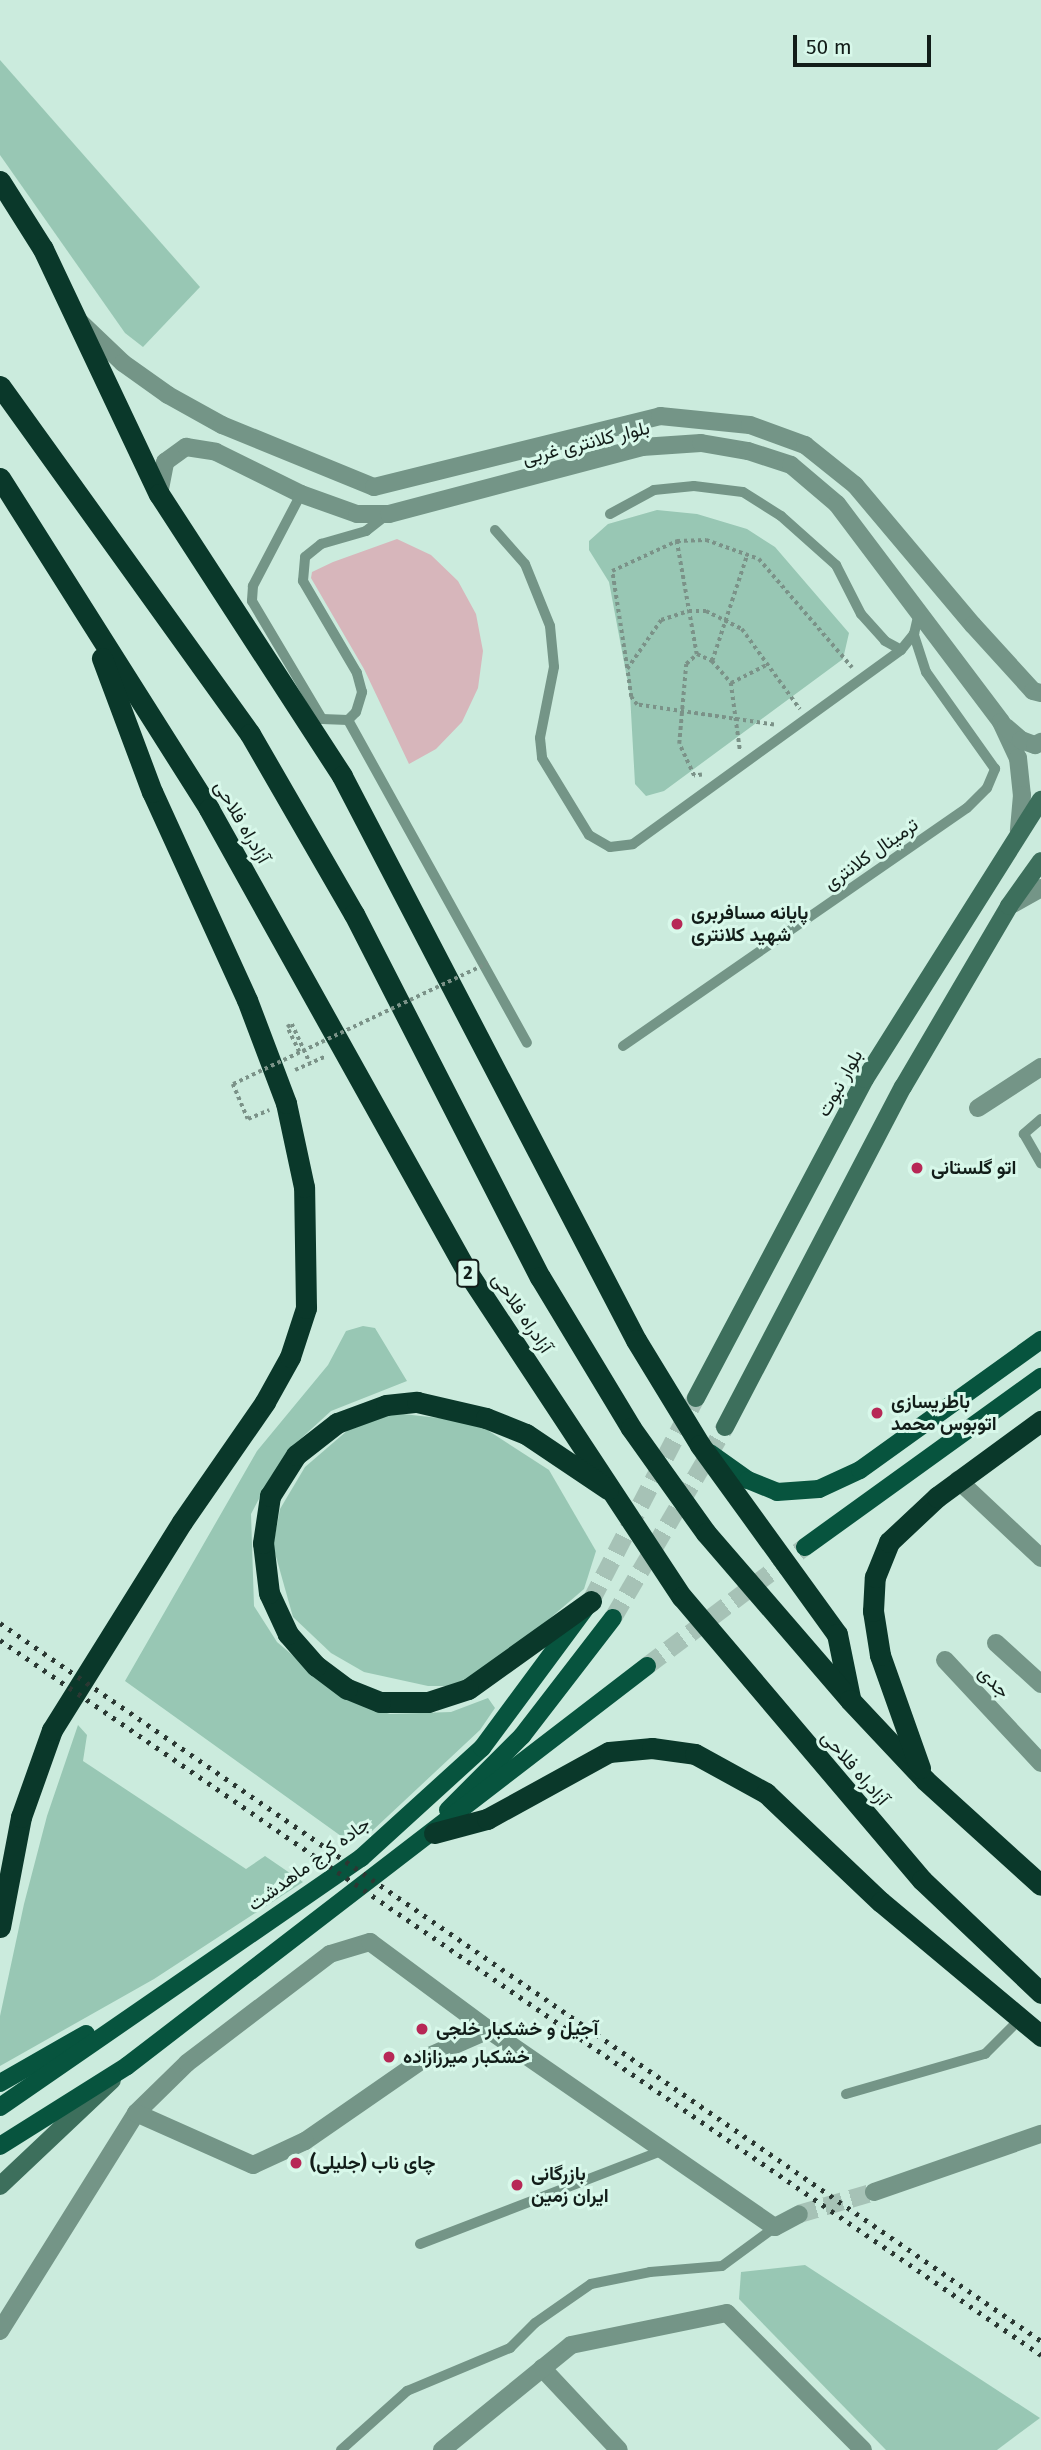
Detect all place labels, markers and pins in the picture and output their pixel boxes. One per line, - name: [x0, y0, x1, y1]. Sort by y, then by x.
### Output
- place label: پایانه مسافربری شهید کلانتری: [691, 902, 808, 946]
- marker: پایانه مسافربری شهید کلانتری: [669, 916, 685, 932]
- place label: اتو گلستانی: [931, 1157, 1016, 1179]
- marker: اتو گلستانی: [909, 1160, 925, 1176]
- place label: باطریسازی اتوبوس محمد: [891, 1391, 997, 1435]
- marker: باطریسازی اتوبوس محمد: [869, 1405, 885, 1421]
- place label: آجیل و خشکبار خلجی: [436, 2018, 598, 2040]
- marker: آجیل و خشکبار خلجی: [414, 2021, 430, 2037]
- place label: خشکبار میرزازاده: [403, 2046, 530, 2068]
- marker: خشکبار میرزازاده: [381, 2049, 397, 2065]
- place label: چای ناب (جلیلی): [310, 2152, 435, 2174]
- marker: چای ناب (جلیلی): [288, 2155, 304, 2171]
- place label: بازرگانی ایران زمین: [531, 2163, 609, 2207]
- marker: بازرگانی ایران زمین: [509, 2177, 525, 2193]

